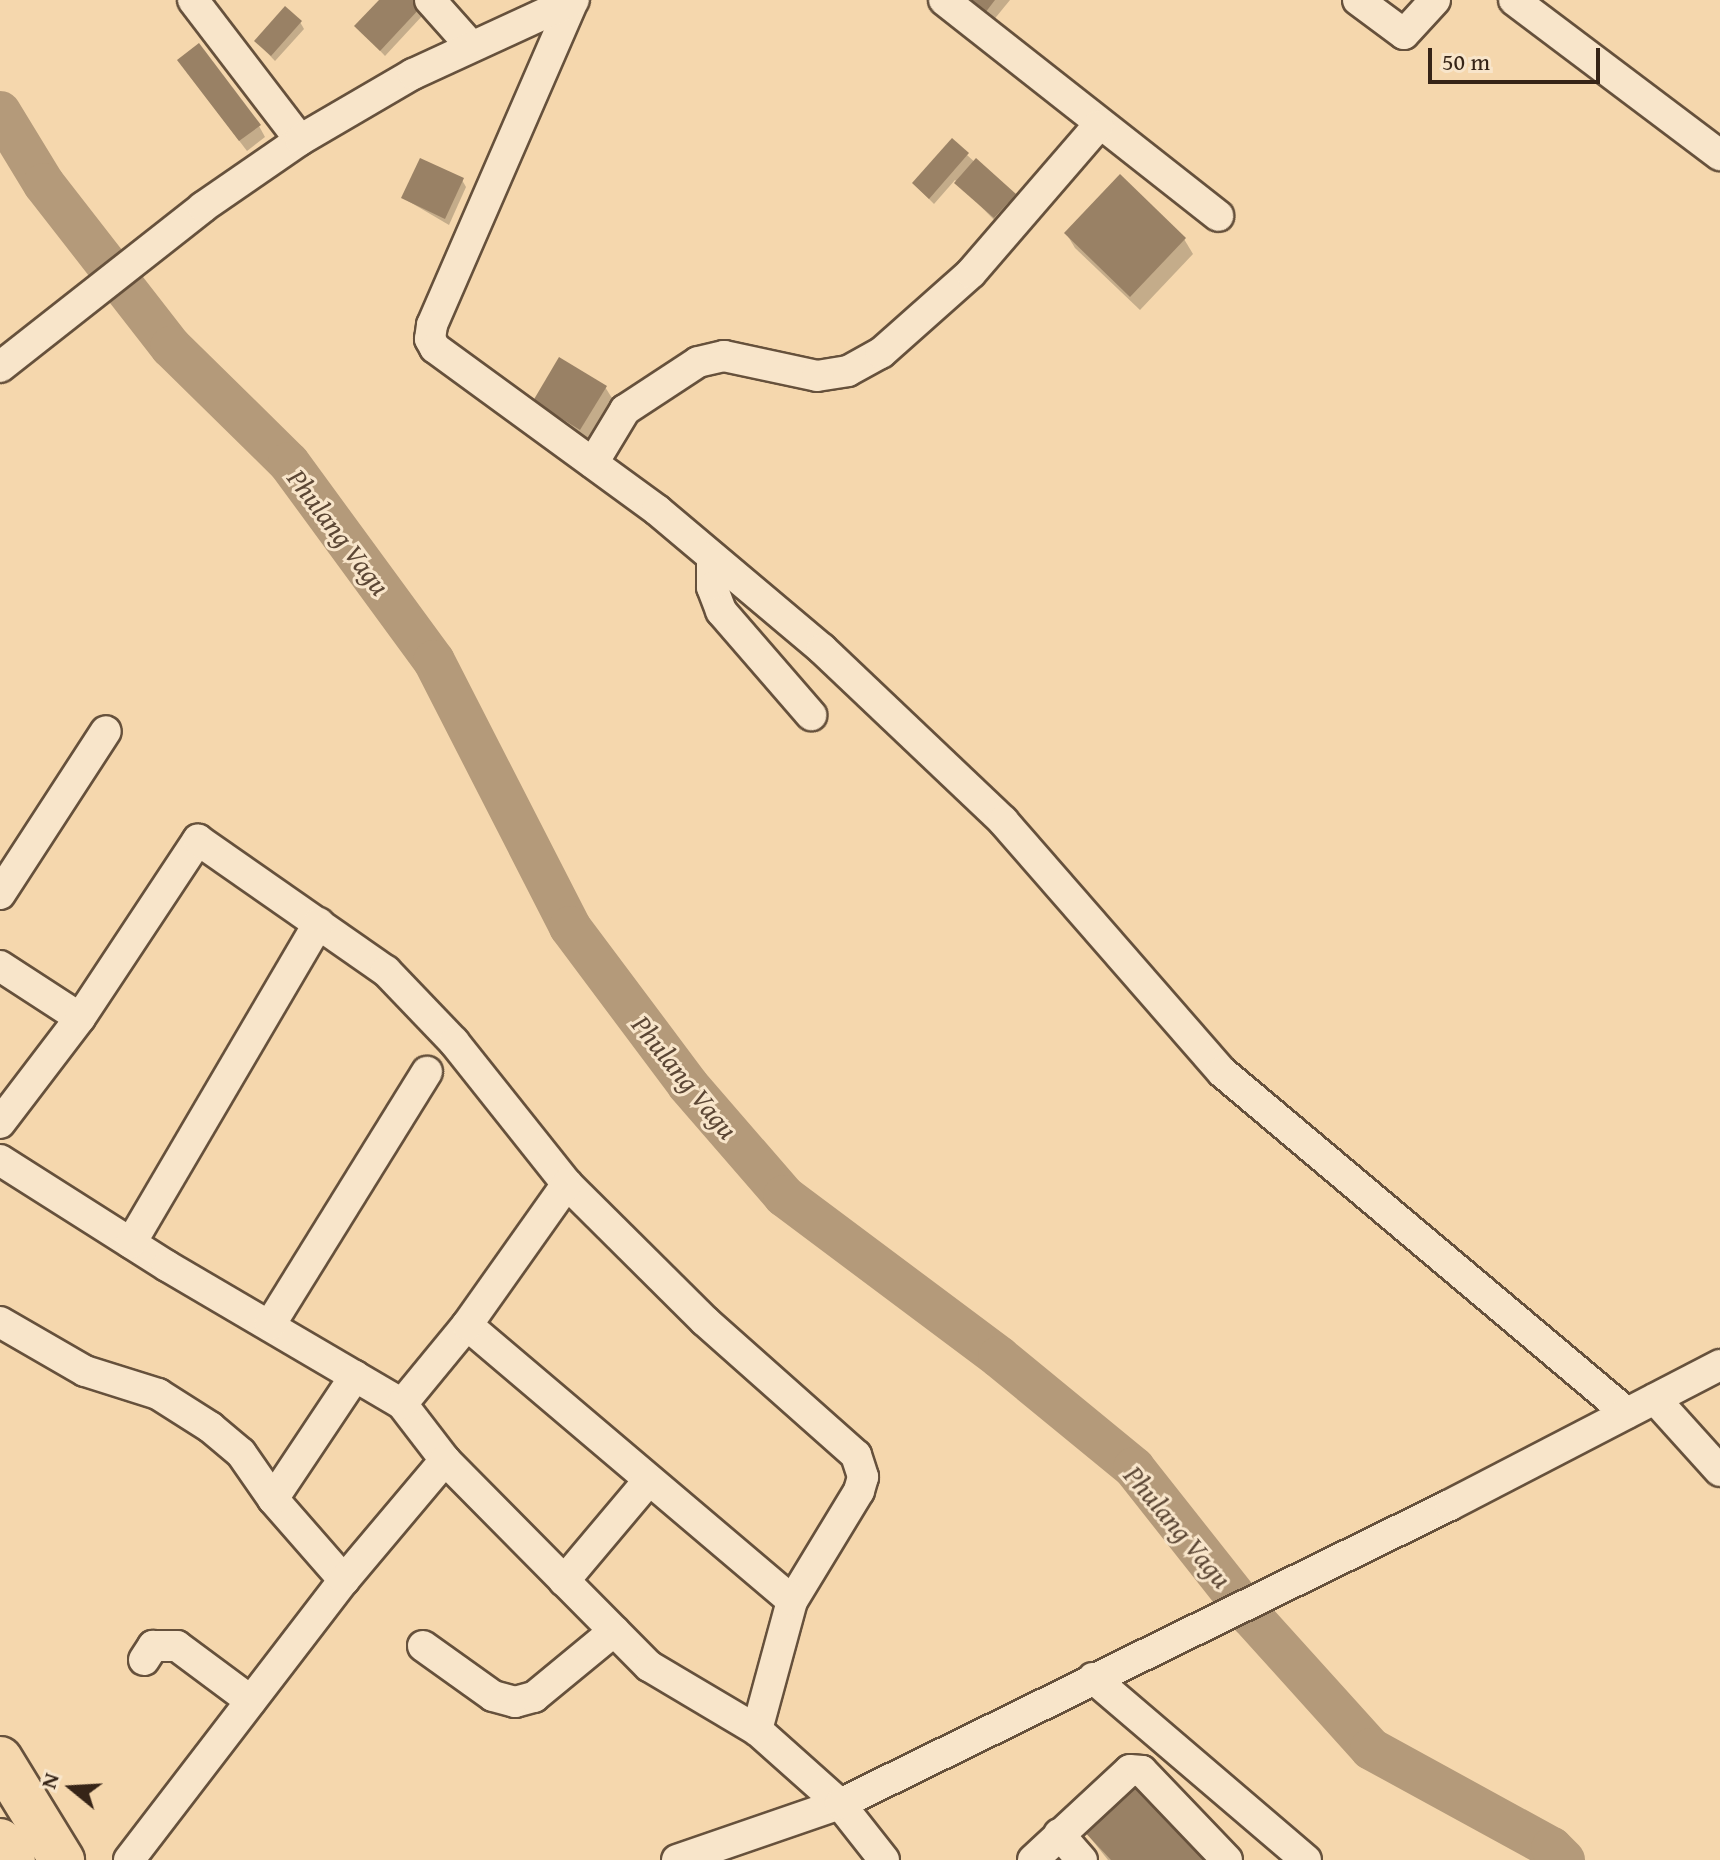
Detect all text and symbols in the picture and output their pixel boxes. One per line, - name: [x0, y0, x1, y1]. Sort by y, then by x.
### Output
- scale bar: [1432, 32, 1604, 82]
- text: 50 m: [1442, 44, 1490, 79]
- water label: Phulang Vagu: [281, 462, 397, 602]
- water label: Phulang Vagu: [625, 1008, 745, 1146]
- water label: Phulang Vagu: [1117, 1459, 1239, 1595]
- north arrow: [32, 1748, 112, 1828]
- text: N: [32, 1769, 67, 1793]

